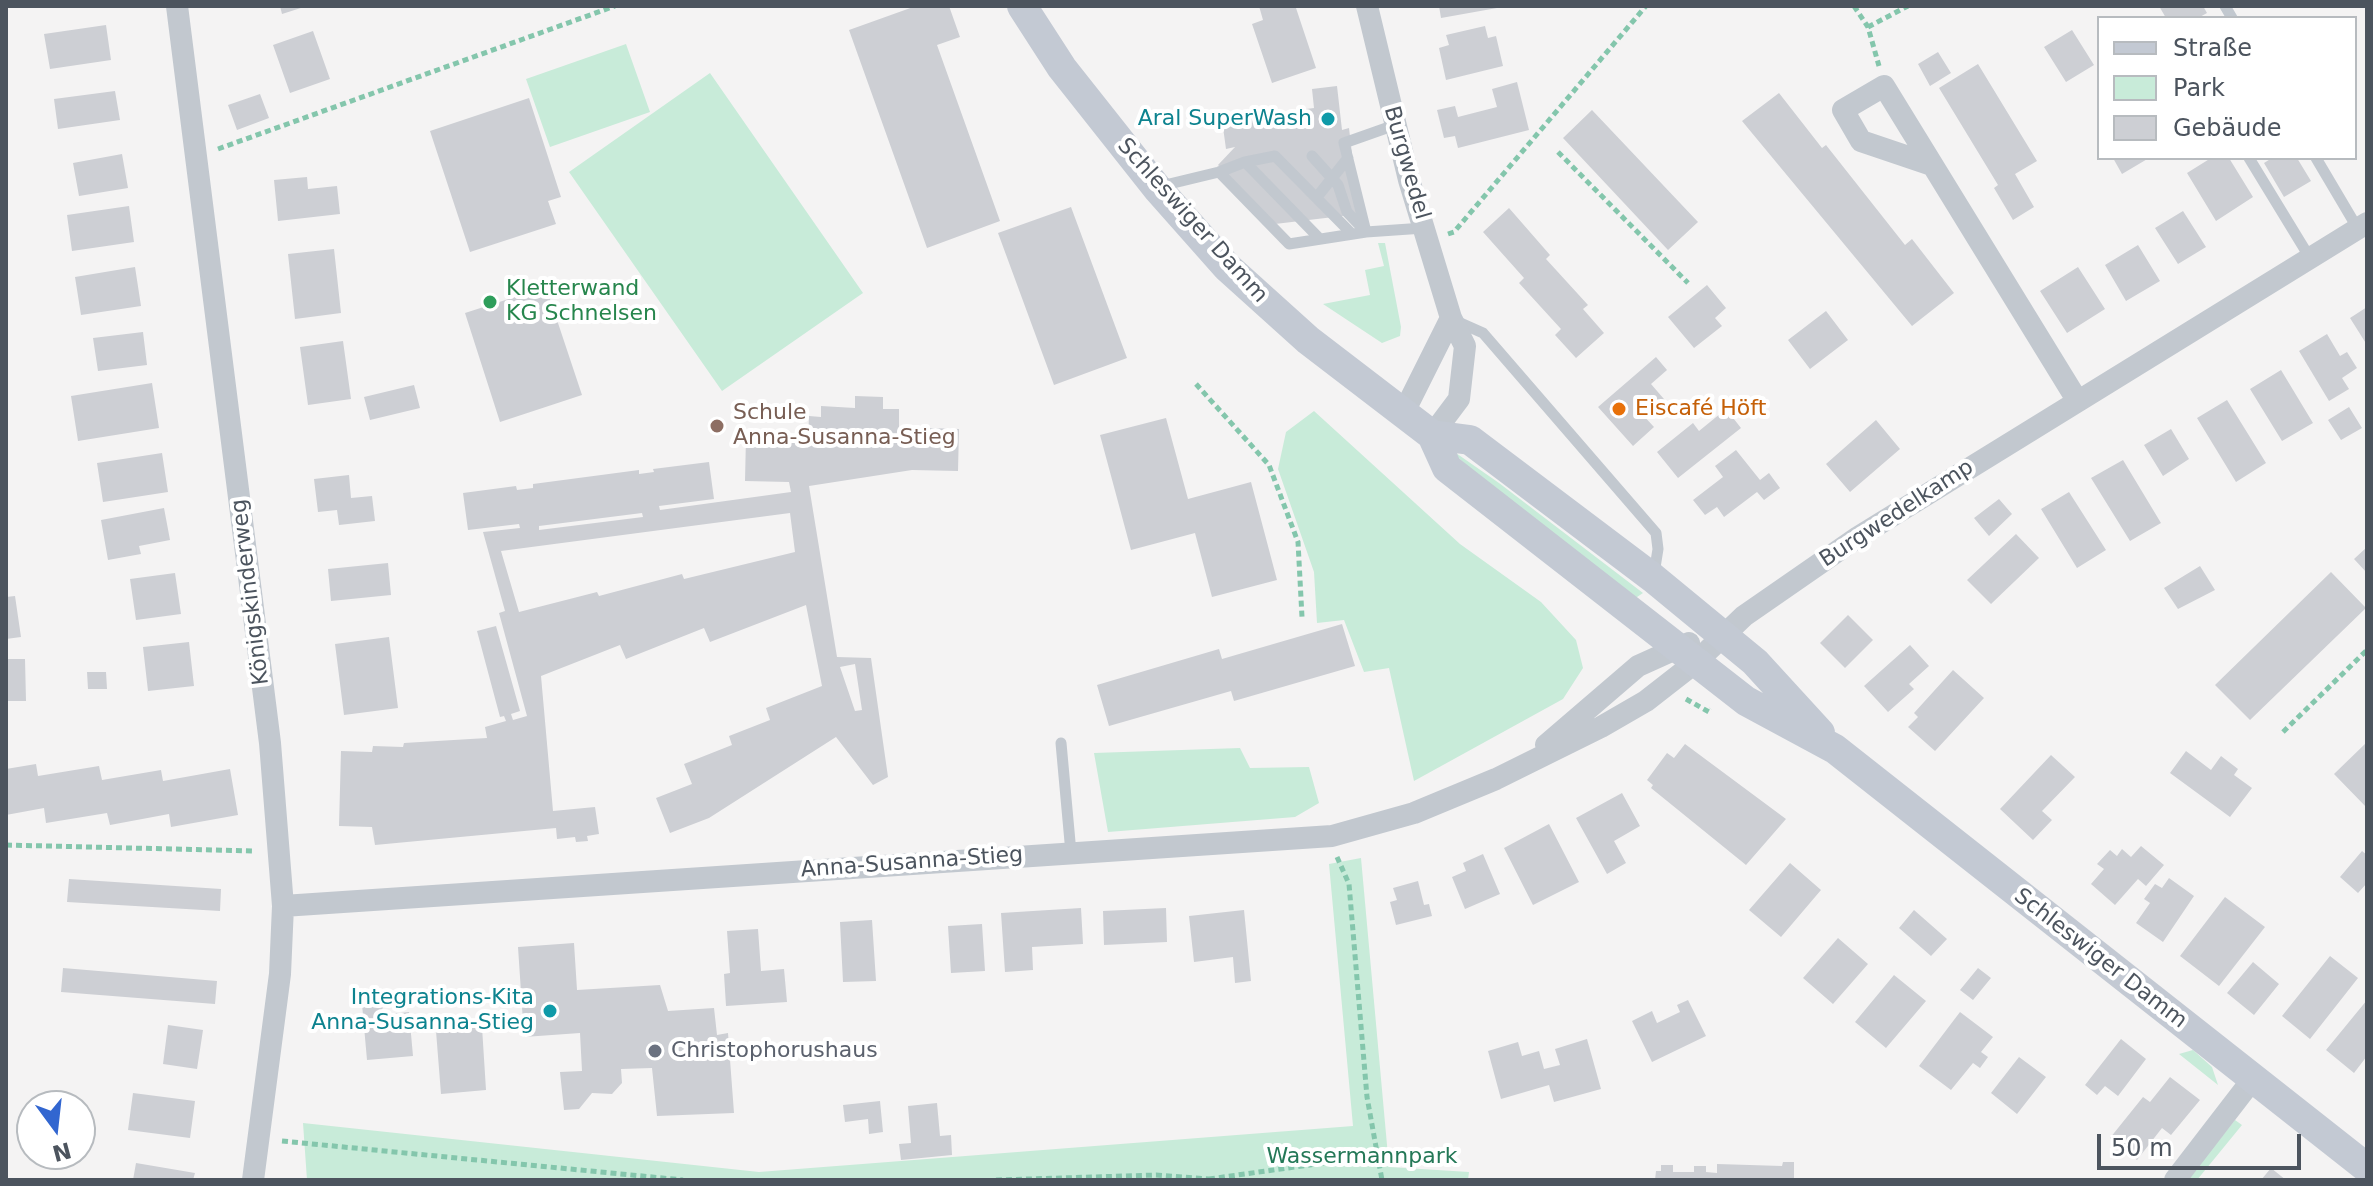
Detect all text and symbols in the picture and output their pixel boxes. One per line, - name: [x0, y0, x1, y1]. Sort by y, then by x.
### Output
- legend: [2097, 16, 2357, 160]
- text: Straße: [2173, 34, 2252, 62]
- text: Park: [2173, 74, 2225, 102]
- street label: Burgwedel: [1377, 103, 1435, 223]
- place label: Aral SuperWash: [1138, 106, 1312, 132]
- marker: Aral SuperWash: [1319, 110, 1337, 128]
- text: Gebäude: [2173, 114, 2282, 142]
- street label: Schleswiger Damm: [1111, 133, 1273, 309]
- place label: Kletterwand KG Schnelsen: [506, 276, 657, 328]
- marker: Kletterwand KG Schnelsen: [481, 293, 499, 311]
- place label: Eiscafé Höft: [1635, 396, 1766, 422]
- place label: Schule Anna-Susanna-Stieg: [733, 400, 956, 452]
- marker: Eiscafé Höft: [1610, 400, 1628, 418]
- marker: Schule Anna-Susanna-Stieg: [708, 417, 726, 435]
- street label: Burgwedelkamp: [1815, 454, 1979, 574]
- street label: Königskinderweg: [226, 498, 276, 686]
- street label: Anna-Susanna-Stieg: [800, 842, 1024, 884]
- street label: Schleswiger Damm: [2008, 883, 2192, 1035]
- place label: Integrations-Kita Anna-Susanna-Stieg: [311, 985, 534, 1036]
- marker: Integrations-Kita Anna-Susanna-Stieg: [541, 1002, 559, 1020]
- place label: Christophorushaus: [671, 1038, 878, 1064]
- marker: Christophorushaus: [646, 1042, 664, 1060]
- north arrow: [16, 1090, 96, 1170]
- scale bar: [2101, 1118, 2305, 1168]
- text: 50 m: [2111, 1134, 2173, 1162]
- text: N: [50, 1137, 74, 1166]
- park label: Wassermannpark: [1267, 1144, 1457, 1170]

